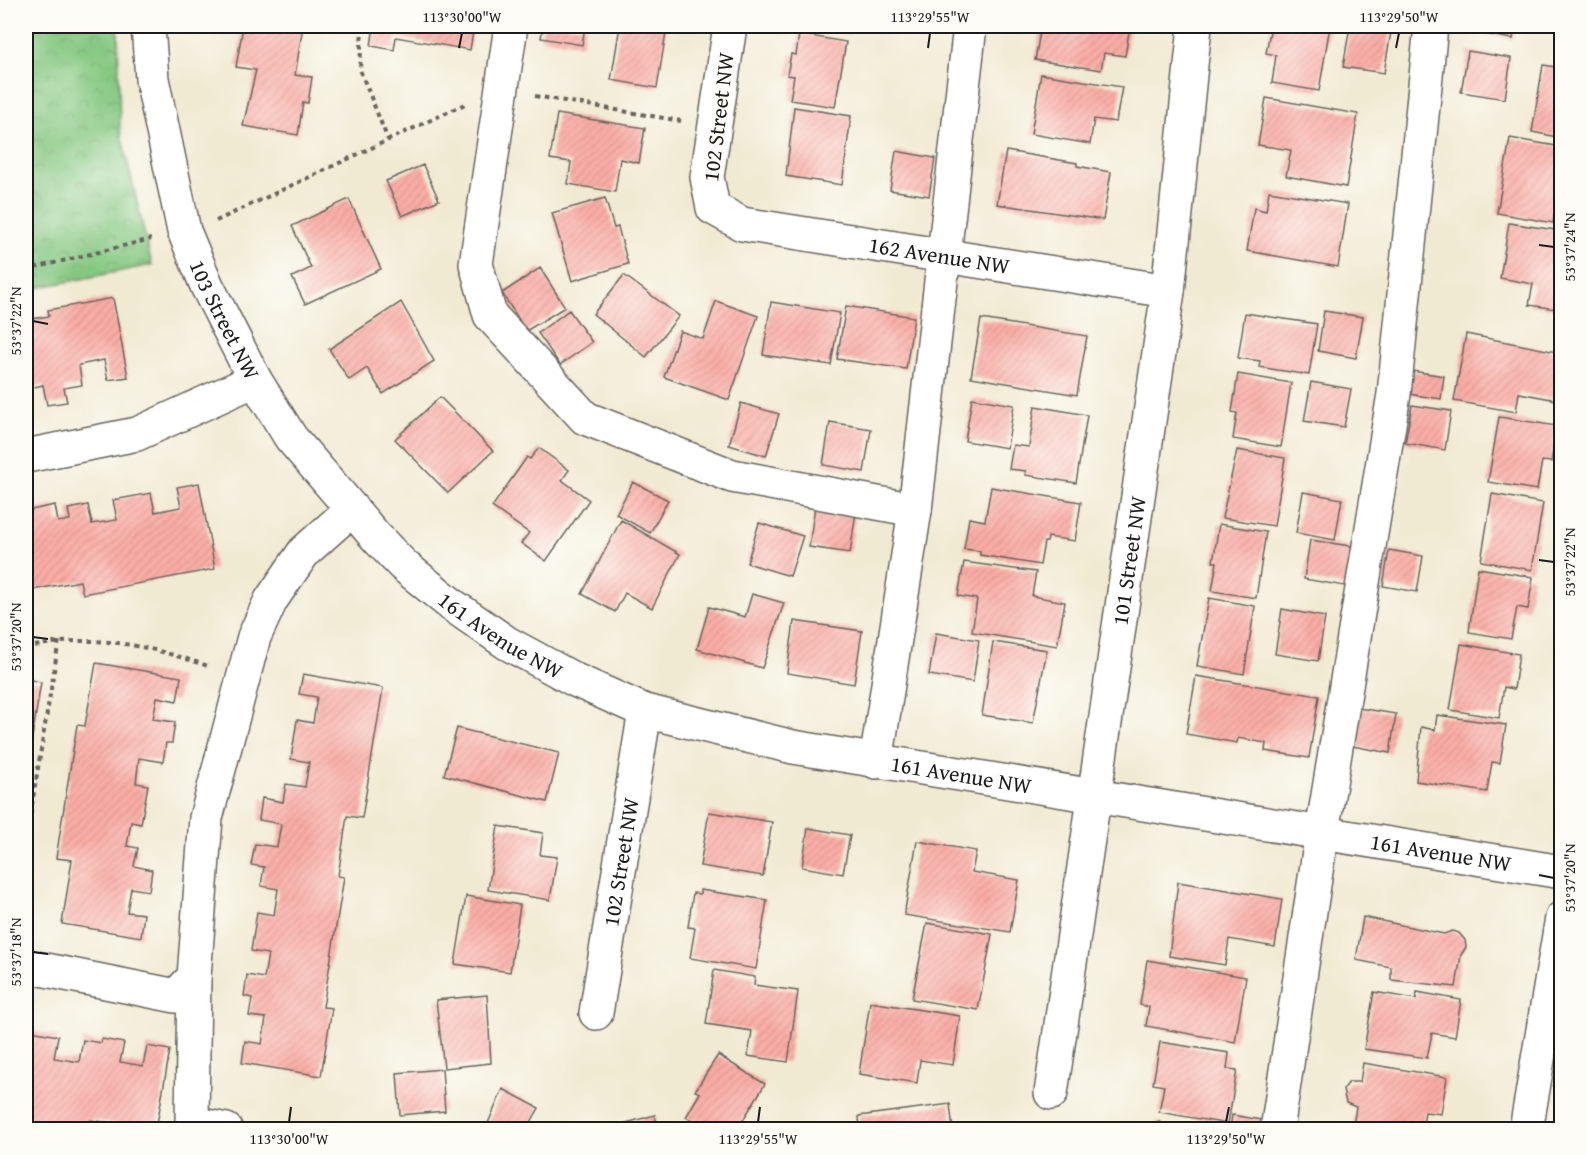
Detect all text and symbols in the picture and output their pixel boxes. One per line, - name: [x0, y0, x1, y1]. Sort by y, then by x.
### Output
- text: 113°30'00"W: [422, 6, 502, 27]
- text: 113°29'55"W: [890, 6, 970, 27]
- text: 113°29'50"W: [1359, 6, 1439, 27]
- street label: 102 Street NW: [694, 50, 742, 184]
- text: 53°37'24"N: [1559, 212, 1580, 281]
- street label: 162 Avenue NW: [866, 228, 1012, 282]
- street label: 103 Street NW: [182, 255, 268, 385]
- text: 53°37'22"N: [5, 286, 26, 355]
- street label: 101 Street NW: [1103, 494, 1154, 627]
- text: 53°37'22"N: [1559, 527, 1580, 596]
- street label: 161 Avenue NW: [431, 584, 569, 687]
- text: 53°37'20"N: [5, 602, 26, 671]
- street label: 161 Avenue NW: [888, 747, 1034, 802]
- street label: 102 Street NW: [594, 795, 647, 929]
- street label: 161 Avenue NW: [1368, 825, 1514, 880]
- text: 53°37'20"N: [1559, 843, 1580, 912]
- text: 53°37'18"N: [5, 917, 26, 986]
- text: 113°30'00"W: [249, 1128, 329, 1149]
- text: 113°29'55"W: [718, 1128, 798, 1149]
- text: 113°29'50"W: [1186, 1128, 1266, 1149]

